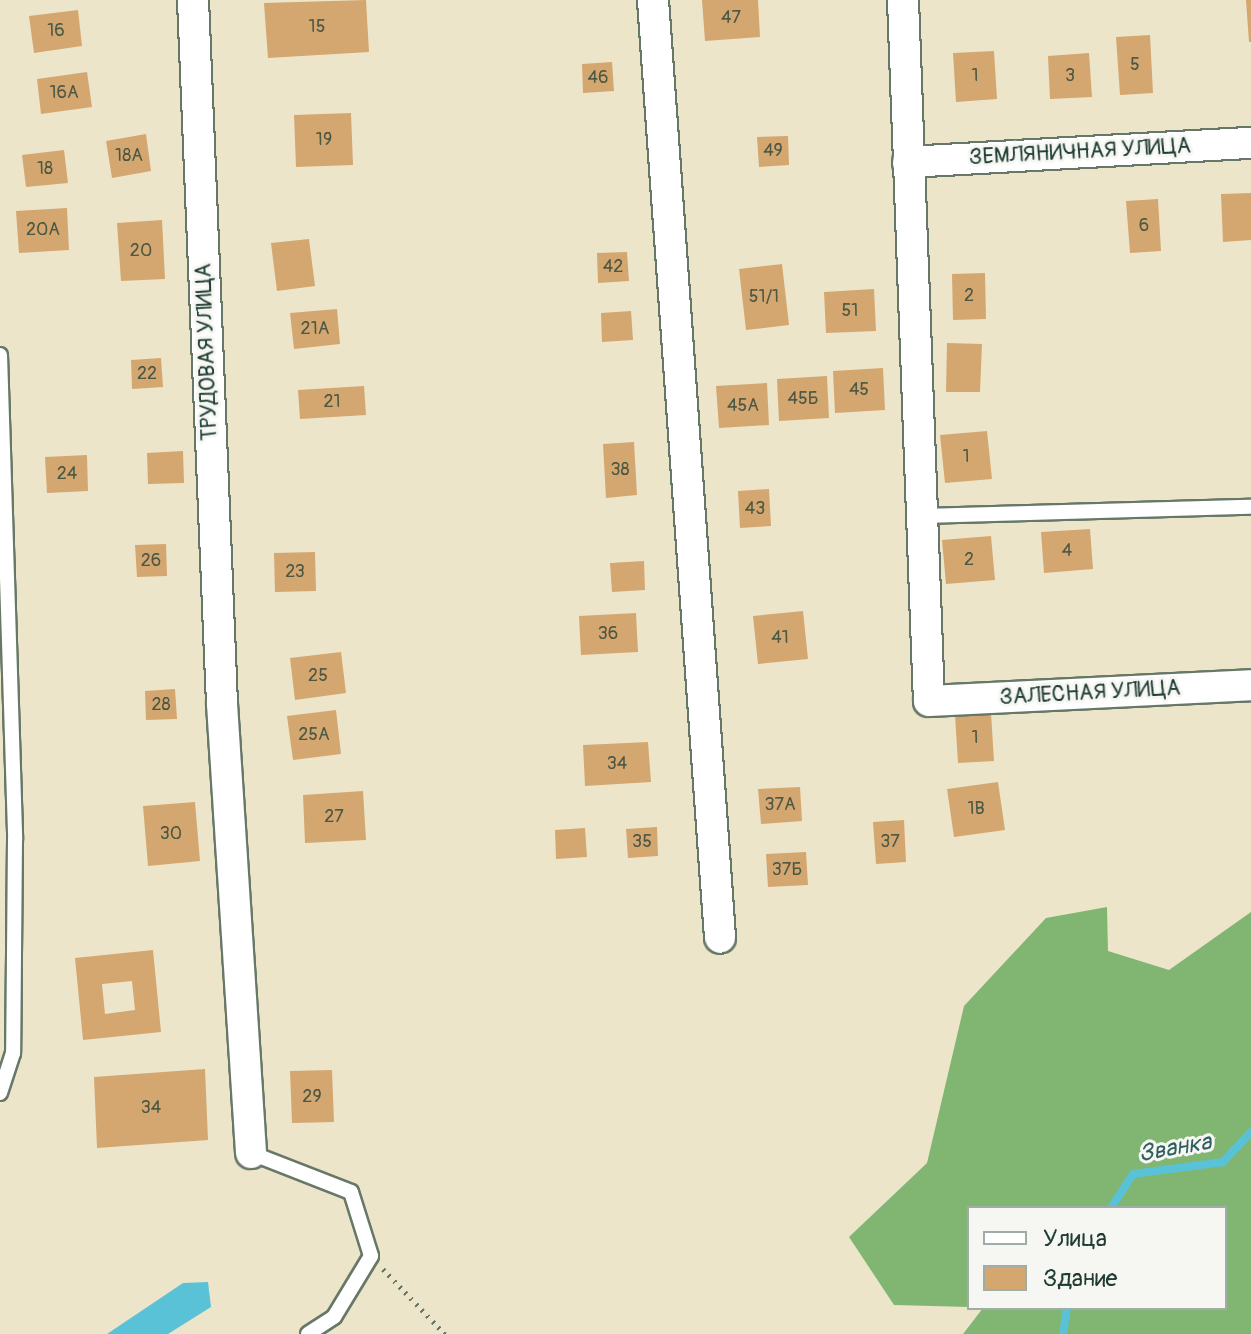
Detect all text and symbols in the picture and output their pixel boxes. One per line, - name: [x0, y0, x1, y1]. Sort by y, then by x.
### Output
- house number: 47: [721, 7, 741, 29]
- house number: 15: [309, 16, 325, 38]
- house number: 16: [47, 20, 65, 42]
- house number: 5: [1130, 54, 1140, 76]
- house number: 1: [971, 65, 979, 87]
- house number: 3: [1065, 65, 1075, 87]
- house number: 46: [588, 67, 608, 89]
- house number: 16А: [49, 82, 79, 104]
- house number: 19: [316, 129, 332, 151]
- street label: ЗЕМЛЯНИЧНАЯ УЛИЦА: [968, 133, 1192, 171]
- house number: 49: [763, 140, 783, 162]
- house number: 18А: [115, 145, 143, 167]
- house number: 18: [37, 158, 53, 180]
- house number: 6: [1139, 215, 1149, 237]
- house number: 20А: [26, 219, 60, 241]
- house number: 20: [130, 240, 152, 262]
- house number: 42: [603, 256, 623, 278]
- street label: ТРУДОВАЯ УЛИЦА: [191, 263, 223, 441]
- house number: 2: [964, 285, 974, 307]
- house number: 51/1: [749, 286, 779, 308]
- house number: 51: [842, 300, 858, 322]
- house number: 21А: [301, 318, 329, 340]
- house number: 22: [137, 363, 157, 385]
- house number: 45: [849, 379, 869, 401]
- house number: 45Б: [788, 388, 818, 410]
- house number: 21: [323, 391, 341, 413]
- house number: 45А: [727, 395, 759, 417]
- house number: 1: [962, 446, 970, 468]
- house number: 38: [610, 459, 630, 481]
- house number: 24: [57, 463, 77, 485]
- house number: 43: [745, 498, 765, 520]
- house number: 4: [1062, 540, 1072, 562]
- house number: 2: [964, 549, 974, 571]
- house number: 26: [141, 550, 161, 572]
- house number: 23: [285, 561, 305, 583]
- house number: 36: [598, 623, 618, 645]
- house number: 41: [771, 627, 789, 649]
- house number: 25: [308, 665, 328, 687]
- street label: ЗАЛЕСНАЯ УЛИЦА: [999, 675, 1181, 711]
- house number: 28: [151, 694, 171, 716]
- house number: 25А: [298, 724, 330, 746]
- house number: 1: [971, 727, 979, 749]
- house number: 34: [607, 753, 627, 775]
- house number: 37А: [764, 794, 796, 816]
- house number: 1В: [967, 798, 985, 820]
- house number: 27: [324, 806, 344, 828]
- house number: 30: [160, 823, 182, 845]
- house number: 35: [632, 831, 652, 853]
- house number: 37: [880, 831, 900, 853]
- house number: 37Б: [772, 859, 802, 881]
- house number: 29: [302, 1086, 322, 1108]
- house number: 34: [141, 1097, 161, 1119]
- water label: Званка: [1137, 1127, 1213, 1169]
- legend: [967, 1206, 1227, 1310]
- text: Улица: [1043, 1224, 1107, 1253]
- text: Здание: [1043, 1264, 1117, 1293]

